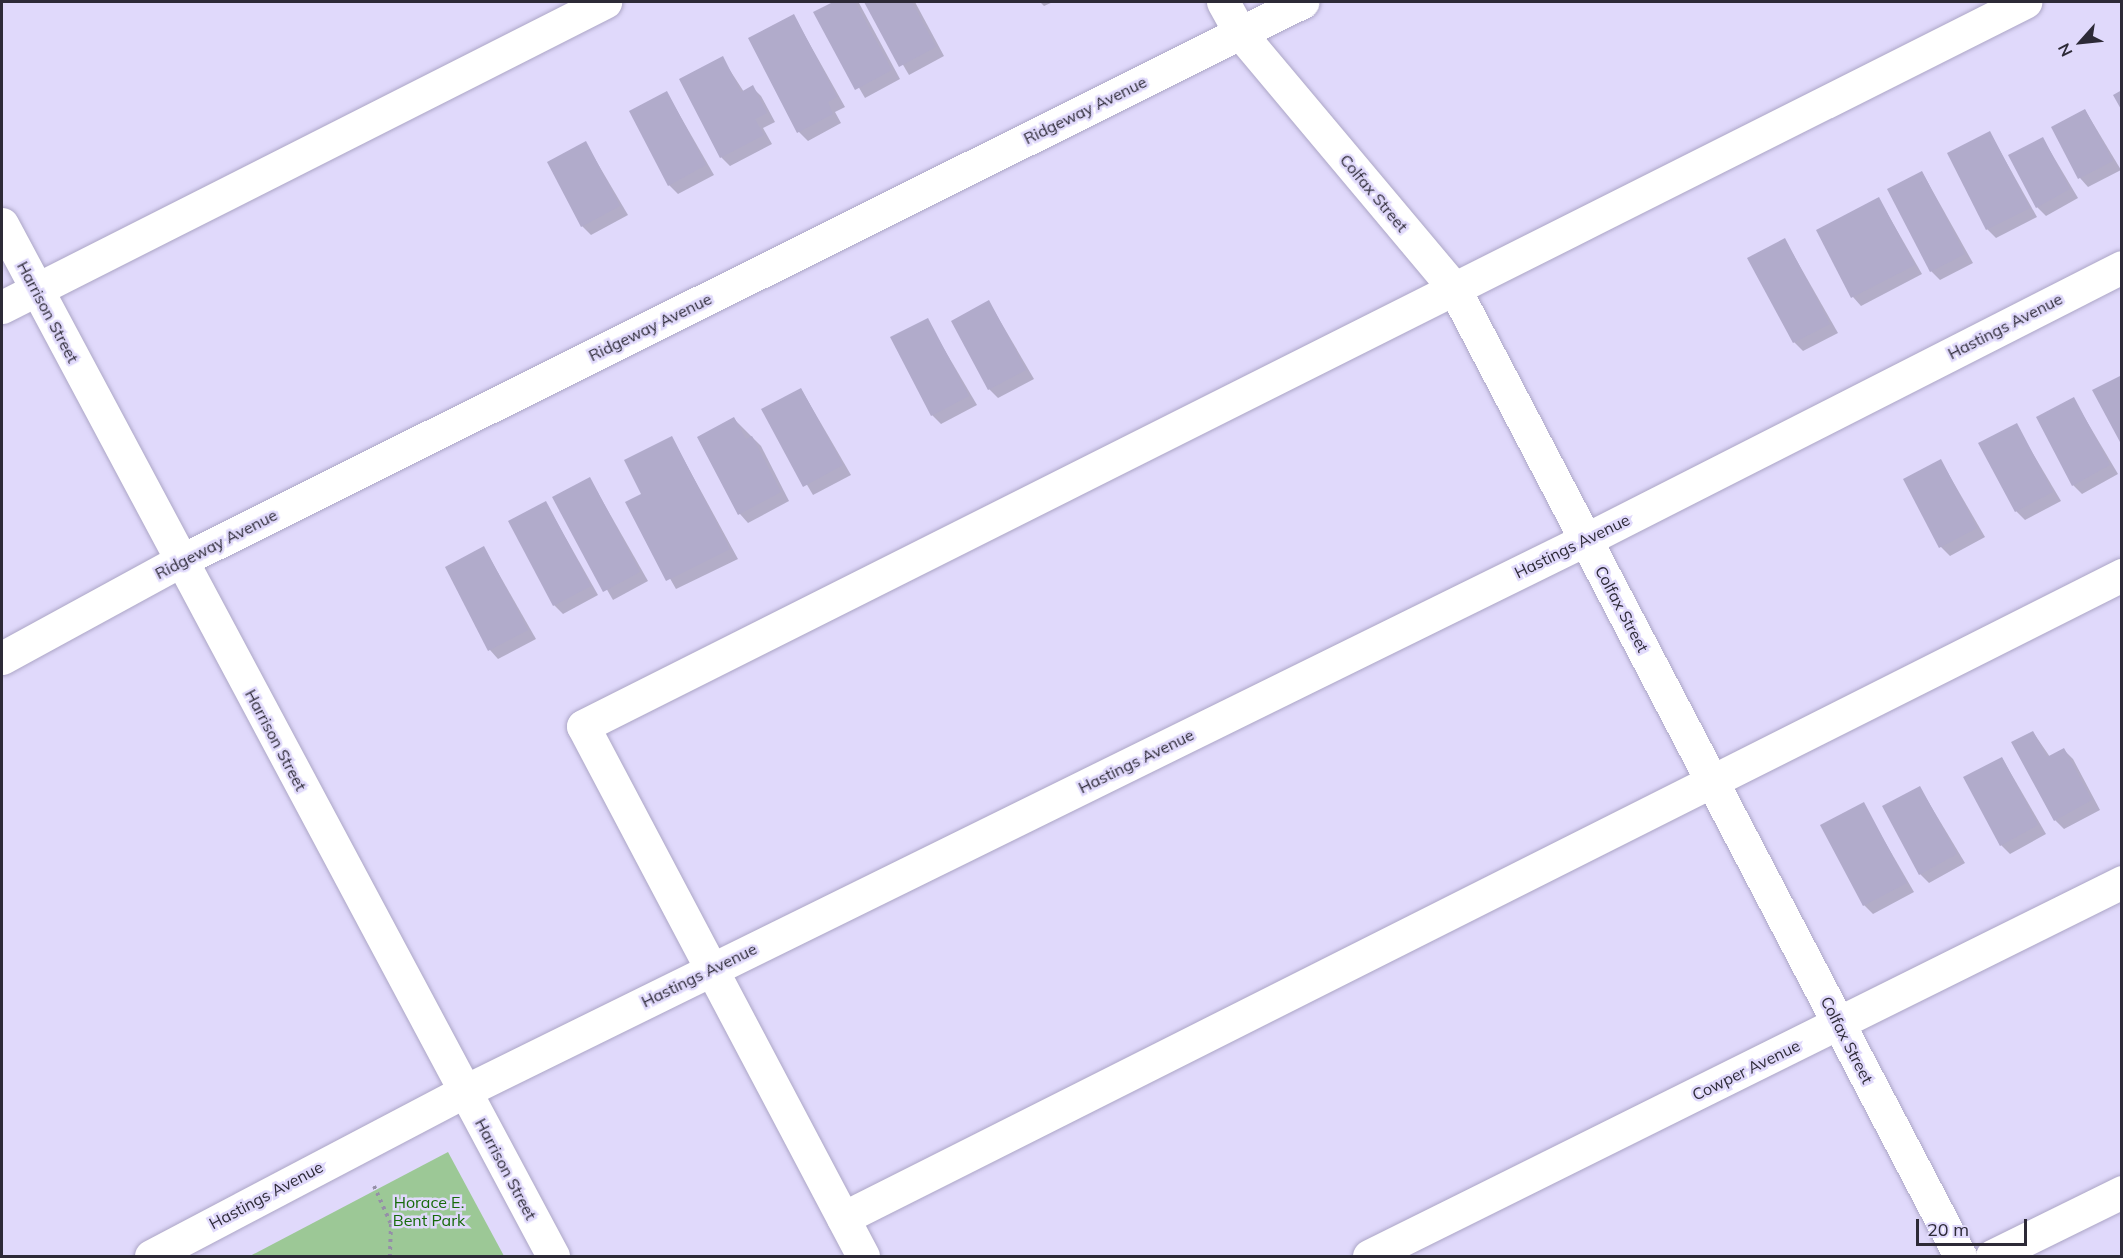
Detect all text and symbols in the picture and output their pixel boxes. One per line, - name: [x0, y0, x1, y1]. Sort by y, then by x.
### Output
- north arrow: [2051, 12, 2111, 72]
- text: N: [2053, 40, 2077, 60]
- street label: Ridgeway Avenue: [1020, 72, 1150, 148]
- street label: Colfax Street: [1336, 150, 1412, 236]
- street label: Harrison Street: [13, 258, 83, 366]
- street label: Ridgeway Avenue: [585, 289, 715, 365]
- street label: Hastings Avenue: [1945, 289, 2065, 363]
- street label: Ridgeway Avenue: [152, 505, 280, 583]
- street label: Hastings Avenue: [1511, 510, 1633, 582]
- street label: Colfax Street: [1591, 562, 1653, 656]
- street label: Harrison Street: [241, 686, 311, 794]
- street label: Hastings Avenue: [1075, 725, 1197, 797]
- street label: Hastings Avenue: [638, 939, 760, 1011]
- street label: Colfax Street: [1817, 993, 1877, 1087]
- street label: Cowper Avenue: [1689, 1036, 1803, 1104]
- street label: Harrison Street: [471, 1115, 541, 1223]
- street label: Hastings Avenue: [206, 1157, 326, 1233]
- park label: Horace E. Bent Park: [393, 1192, 465, 1230]
- scale bar: [1919, 1207, 2030, 1245]
- text: 20 m: [1927, 1218, 1969, 1241]

